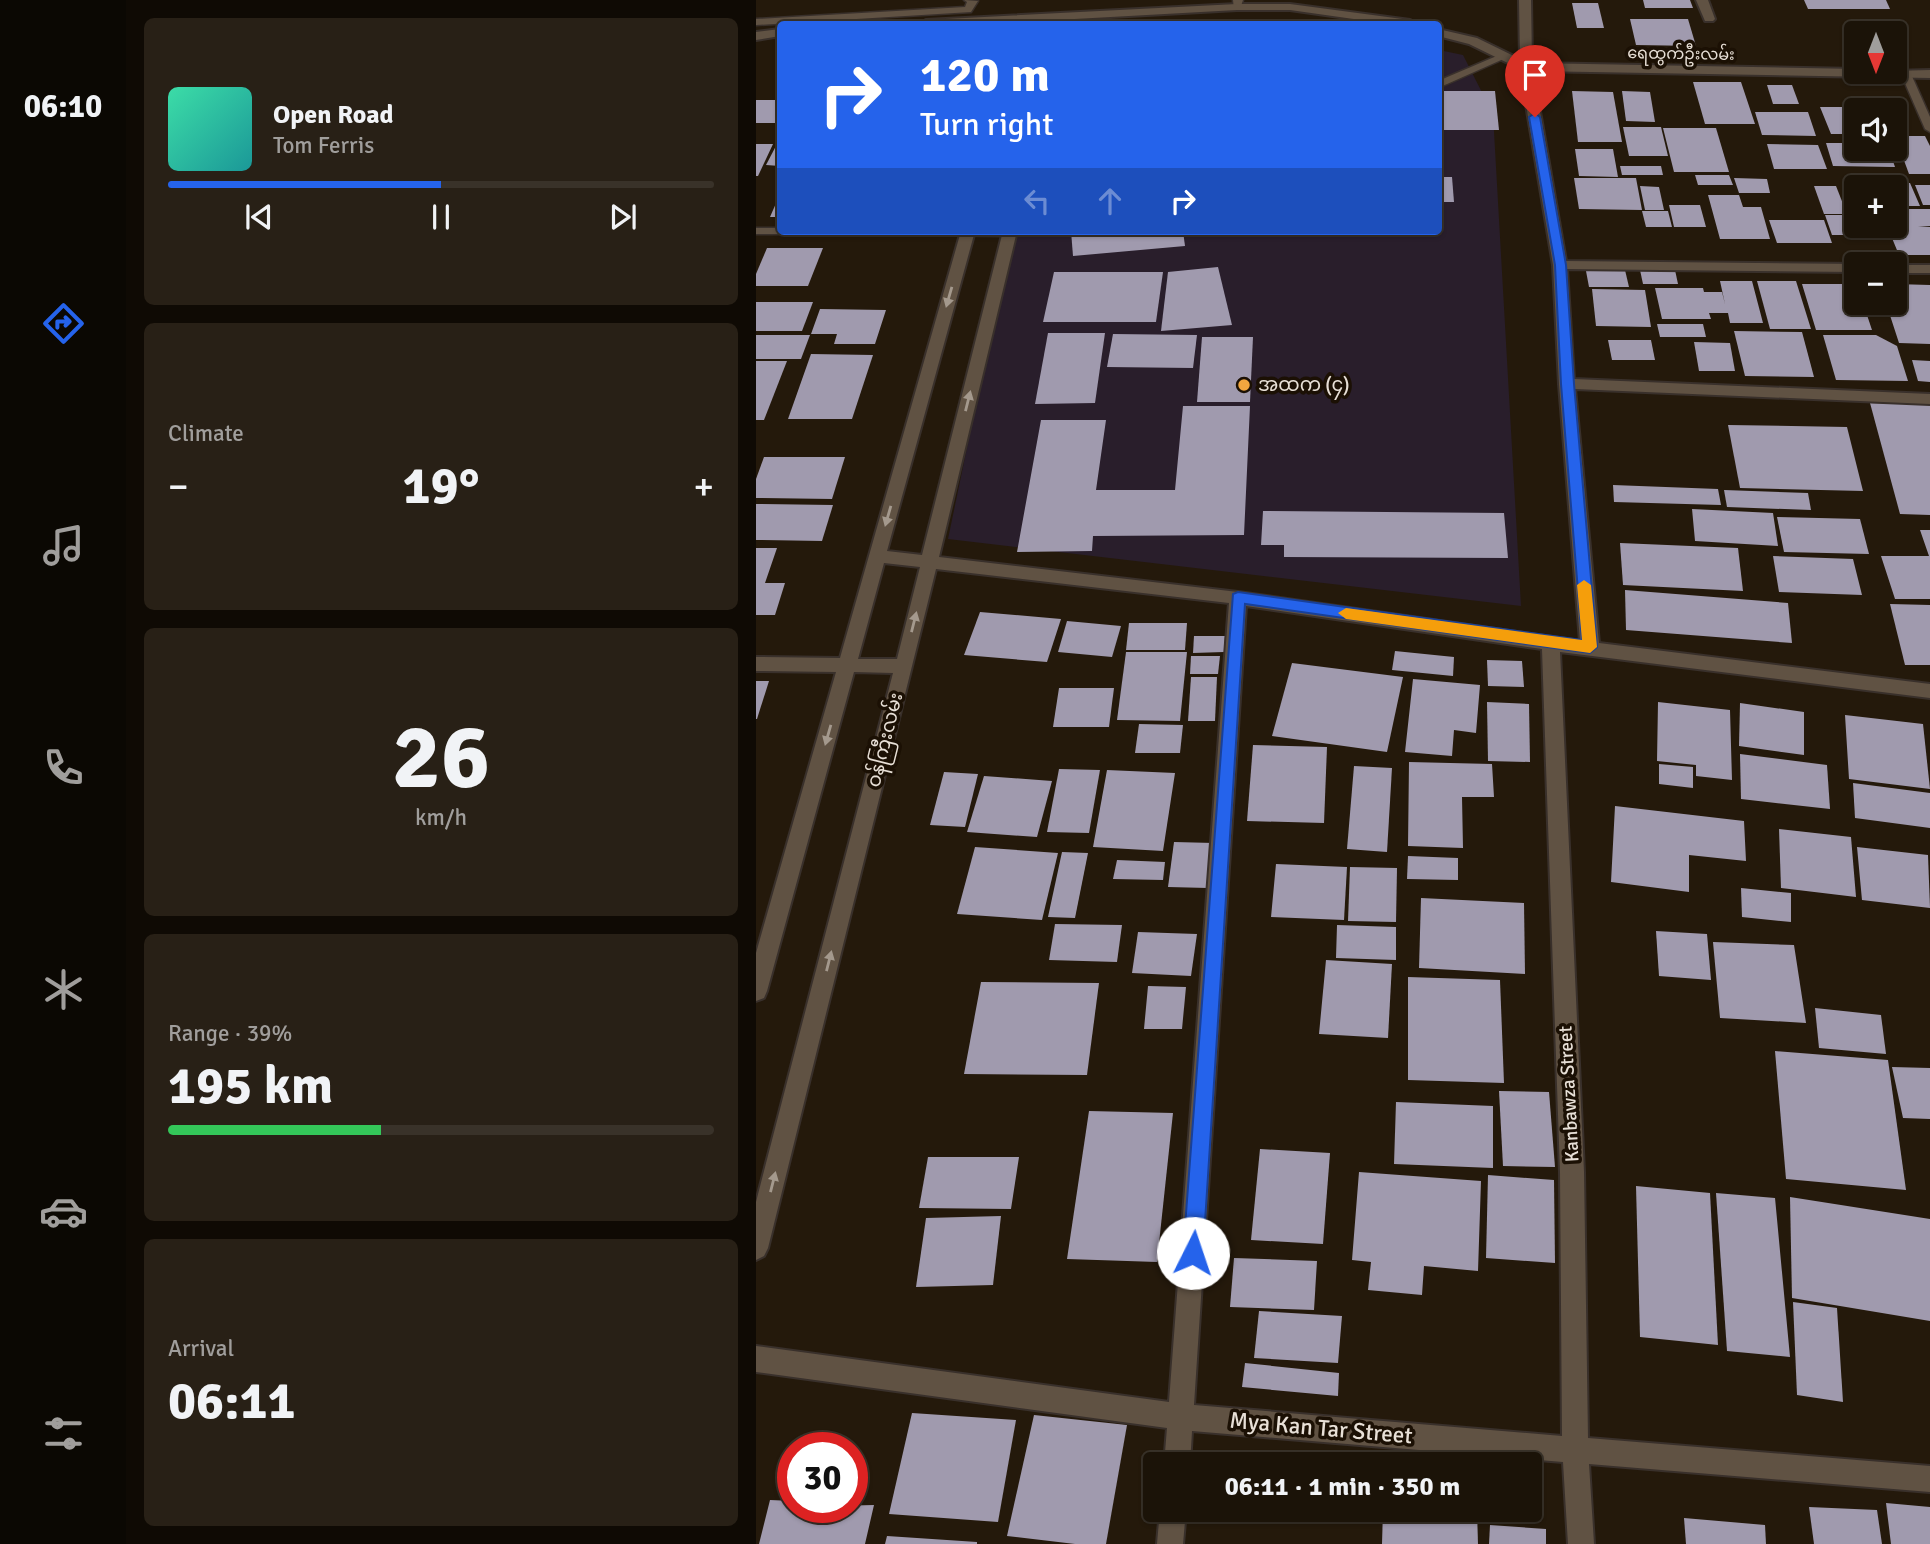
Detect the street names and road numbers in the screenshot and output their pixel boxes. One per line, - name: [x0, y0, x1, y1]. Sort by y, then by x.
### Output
- street label: ရေထွက်ဦးလမ်း: [1627, 41, 1735, 68]
- street label: ဝန်ကြီးလမ်း: [859, 689, 911, 791]
- street label: Kanbawza Street: [1553, 1025, 1585, 1163]
- street label: Mya Kan Tar Street: [1228, 1406, 1414, 1450]

